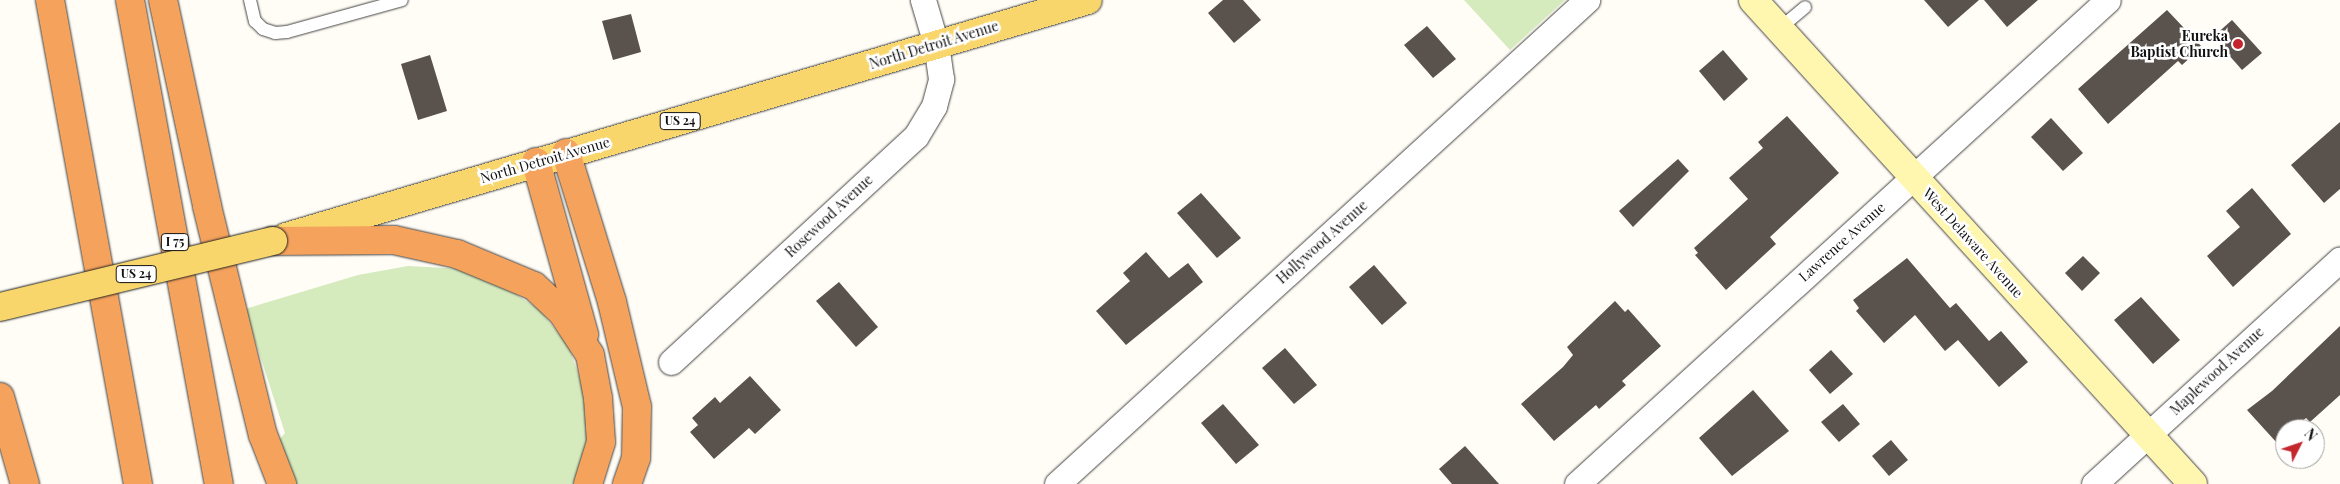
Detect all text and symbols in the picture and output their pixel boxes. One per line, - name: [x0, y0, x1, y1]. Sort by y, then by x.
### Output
- street label: North Detroit Avenue: [867, 17, 1001, 73]
- place label: Eureka Baptist Church: [2130, 28, 2228, 60]
- marker: Eureka Baptist Church: [2232, 38, 2244, 50]
- road number: US 24: [659, 112, 701, 130]
- street label: North Detroit Avenue: [478, 133, 612, 187]
- street label: Rosewood Avenue: [782, 171, 876, 261]
- street label: West Delaware Avenue: [1919, 185, 2027, 301]
- street label: Hollywood Avenue: [1273, 197, 1371, 287]
- street label: Lawrence Avenue: [1795, 199, 1889, 285]
- road number: I 75: [160, 232, 190, 252]
- road number: US 24: [115, 264, 157, 284]
- street label: Maplewood Avenue: [2167, 323, 2267, 419]
- north arrow: [2275, 419, 2325, 469]
- text: N: [2300, 424, 2321, 445]

